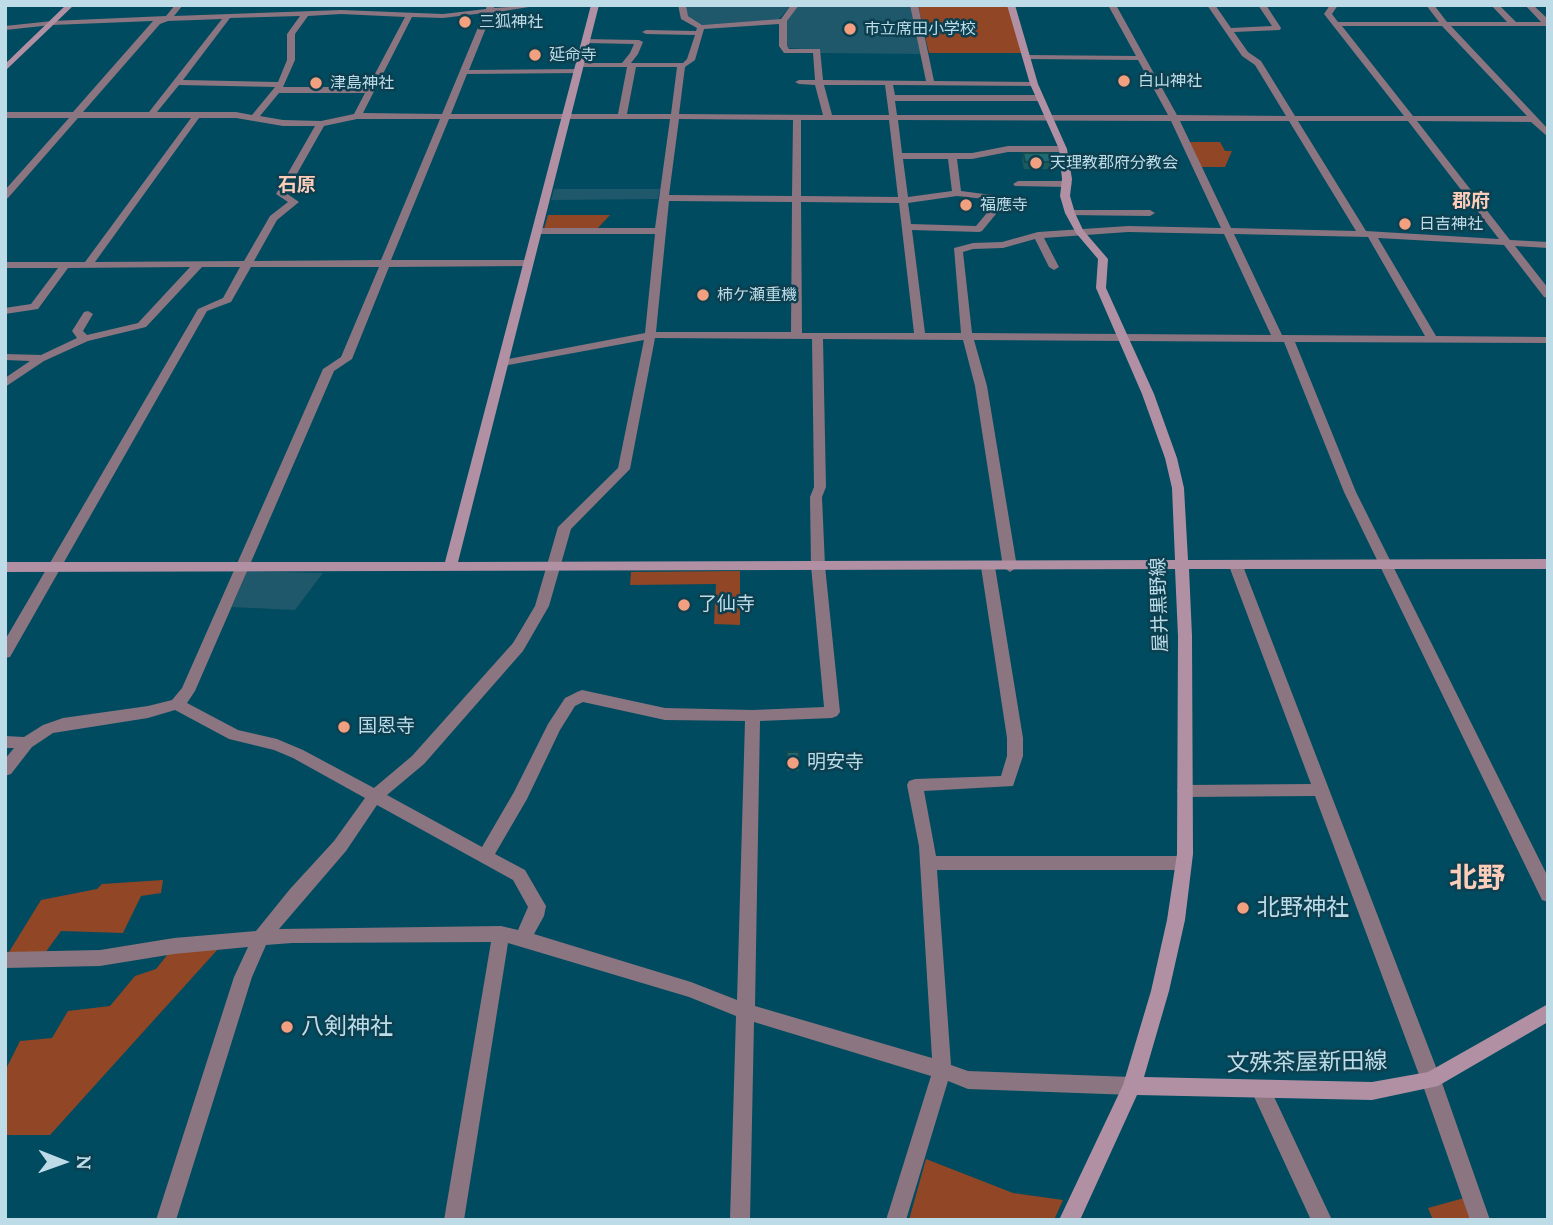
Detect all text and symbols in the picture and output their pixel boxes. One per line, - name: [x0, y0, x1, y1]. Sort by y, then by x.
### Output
- place label: 三狐神社: [479, 12, 543, 32]
- marker: 三狐神社: [457, 14, 473, 30]
- place label: 市立席田小学校: [864, 19, 976, 39]
- marker: 市立席田小学校: [842, 21, 858, 37]
- place label: 延命寺: [549, 45, 597, 65]
- marker: 延命寺: [527, 47, 543, 63]
- place label: 白山神社: [1138, 71, 1202, 91]
- place label: 津島神社: [330, 73, 394, 93]
- marker: 白山神社: [1116, 73, 1132, 89]
- marker: 津島神社: [308, 75, 324, 91]
- place label: 天理教郡府分教会: [1050, 153, 1178, 173]
- marker: 天理教郡府分教会: [1028, 155, 1044, 171]
- district label: 石原: [278, 175, 316, 197]
- district label: 郡府: [1452, 191, 1490, 213]
- place label: 福應寺: [980, 195, 1028, 215]
- marker: 福應寺: [958, 197, 974, 213]
- place label: 日吉神社: [1419, 214, 1483, 234]
- marker: 日吉神社: [1397, 216, 1413, 232]
- place label: 柿ケ瀬重機: [717, 285, 797, 305]
- marker: 柿ケ瀬重機: [695, 287, 711, 303]
- street label: 屋井黒野線: [1147, 557, 1173, 653]
- place label: 了仙寺: [698, 594, 755, 616]
- marker: 了仙寺: [676, 597, 692, 613]
- place label: 国恩寺: [358, 716, 415, 738]
- marker: 国恩寺: [336, 719, 352, 735]
- place label: 明安寺: [807, 752, 864, 774]
- marker: 明安寺: [785, 755, 801, 771]
- district label: 北野: [1449, 862, 1505, 896]
- place label: 北野神社: [1257, 894, 1349, 922]
- marker: 北野神社: [1235, 900, 1251, 916]
- place label: 八剣神社: [301, 1013, 393, 1041]
- marker: 八剣神社: [279, 1019, 295, 1035]
- street label: 文殊茶屋新田線: [1226, 1048, 1388, 1078]
- north arrow: [28, 1127, 98, 1197]
- text: N: [72, 1155, 96, 1170]

